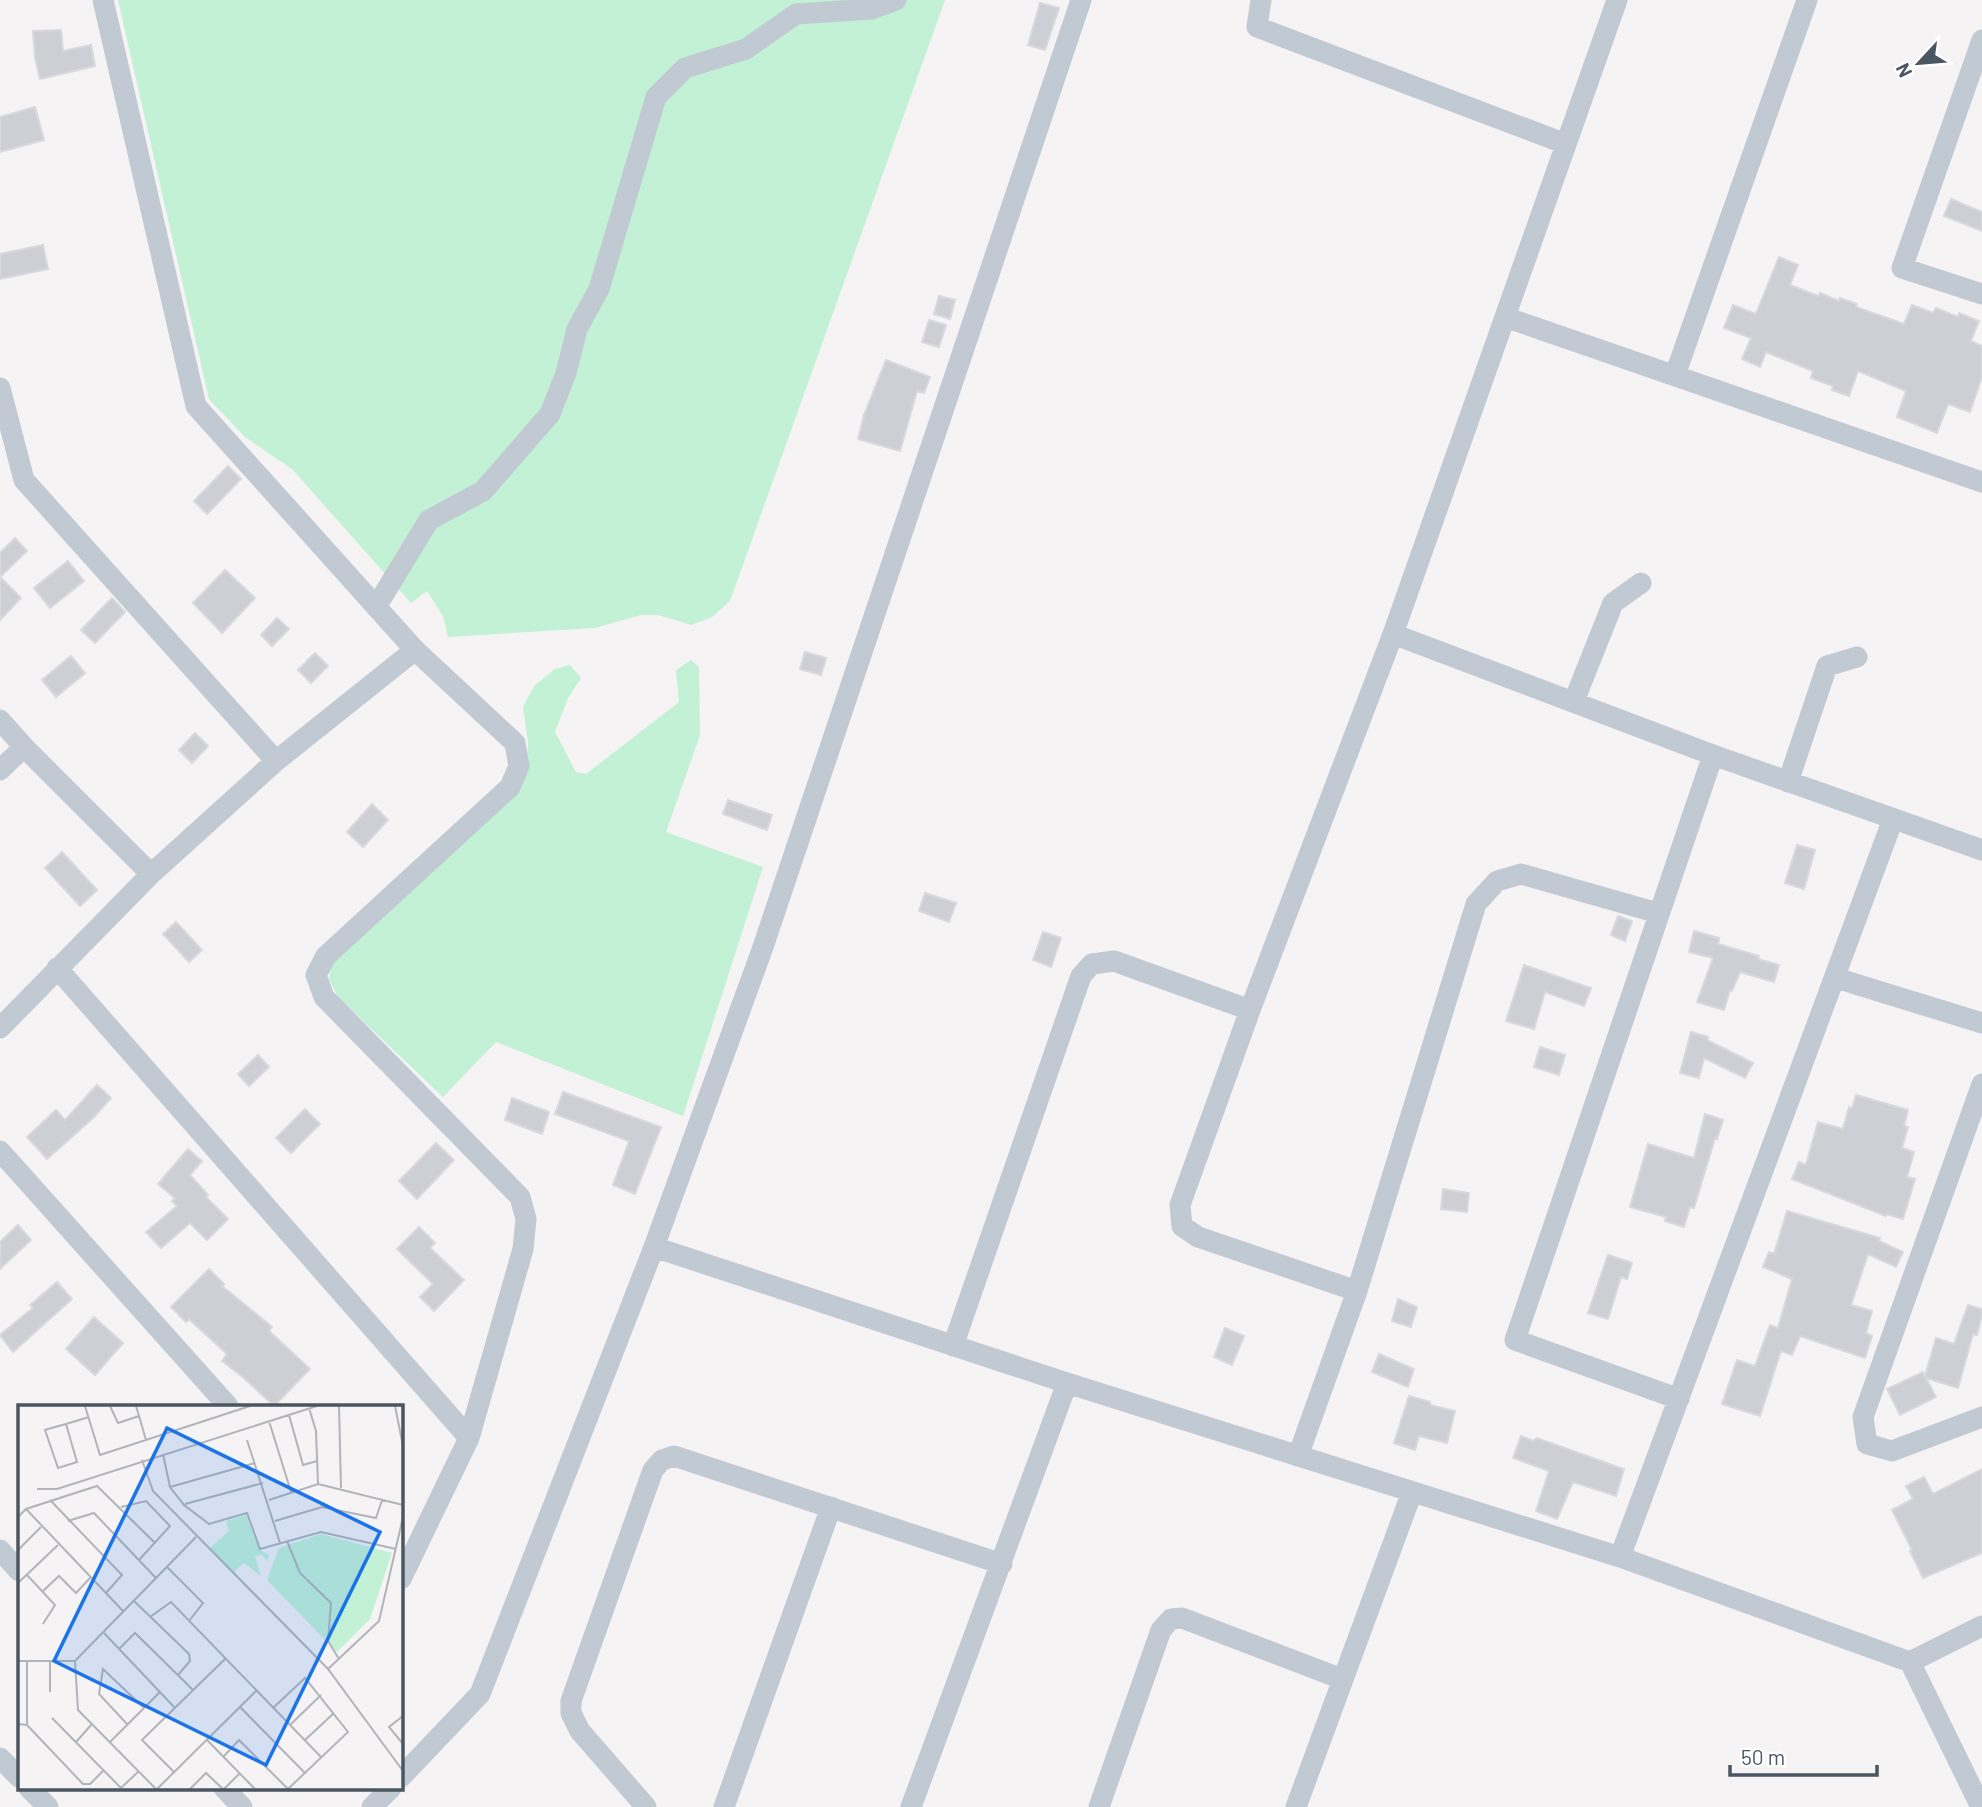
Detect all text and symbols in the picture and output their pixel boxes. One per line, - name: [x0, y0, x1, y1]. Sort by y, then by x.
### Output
- north arrow: [1884, 28, 1954, 98]
- text: N: [1890, 60, 1916, 81]
- inset map: [18, 1405, 402, 1790]
- scale bar: [1730, 1734, 1877, 1778]
- text: 50 m: [1741, 1744, 1785, 1769]

